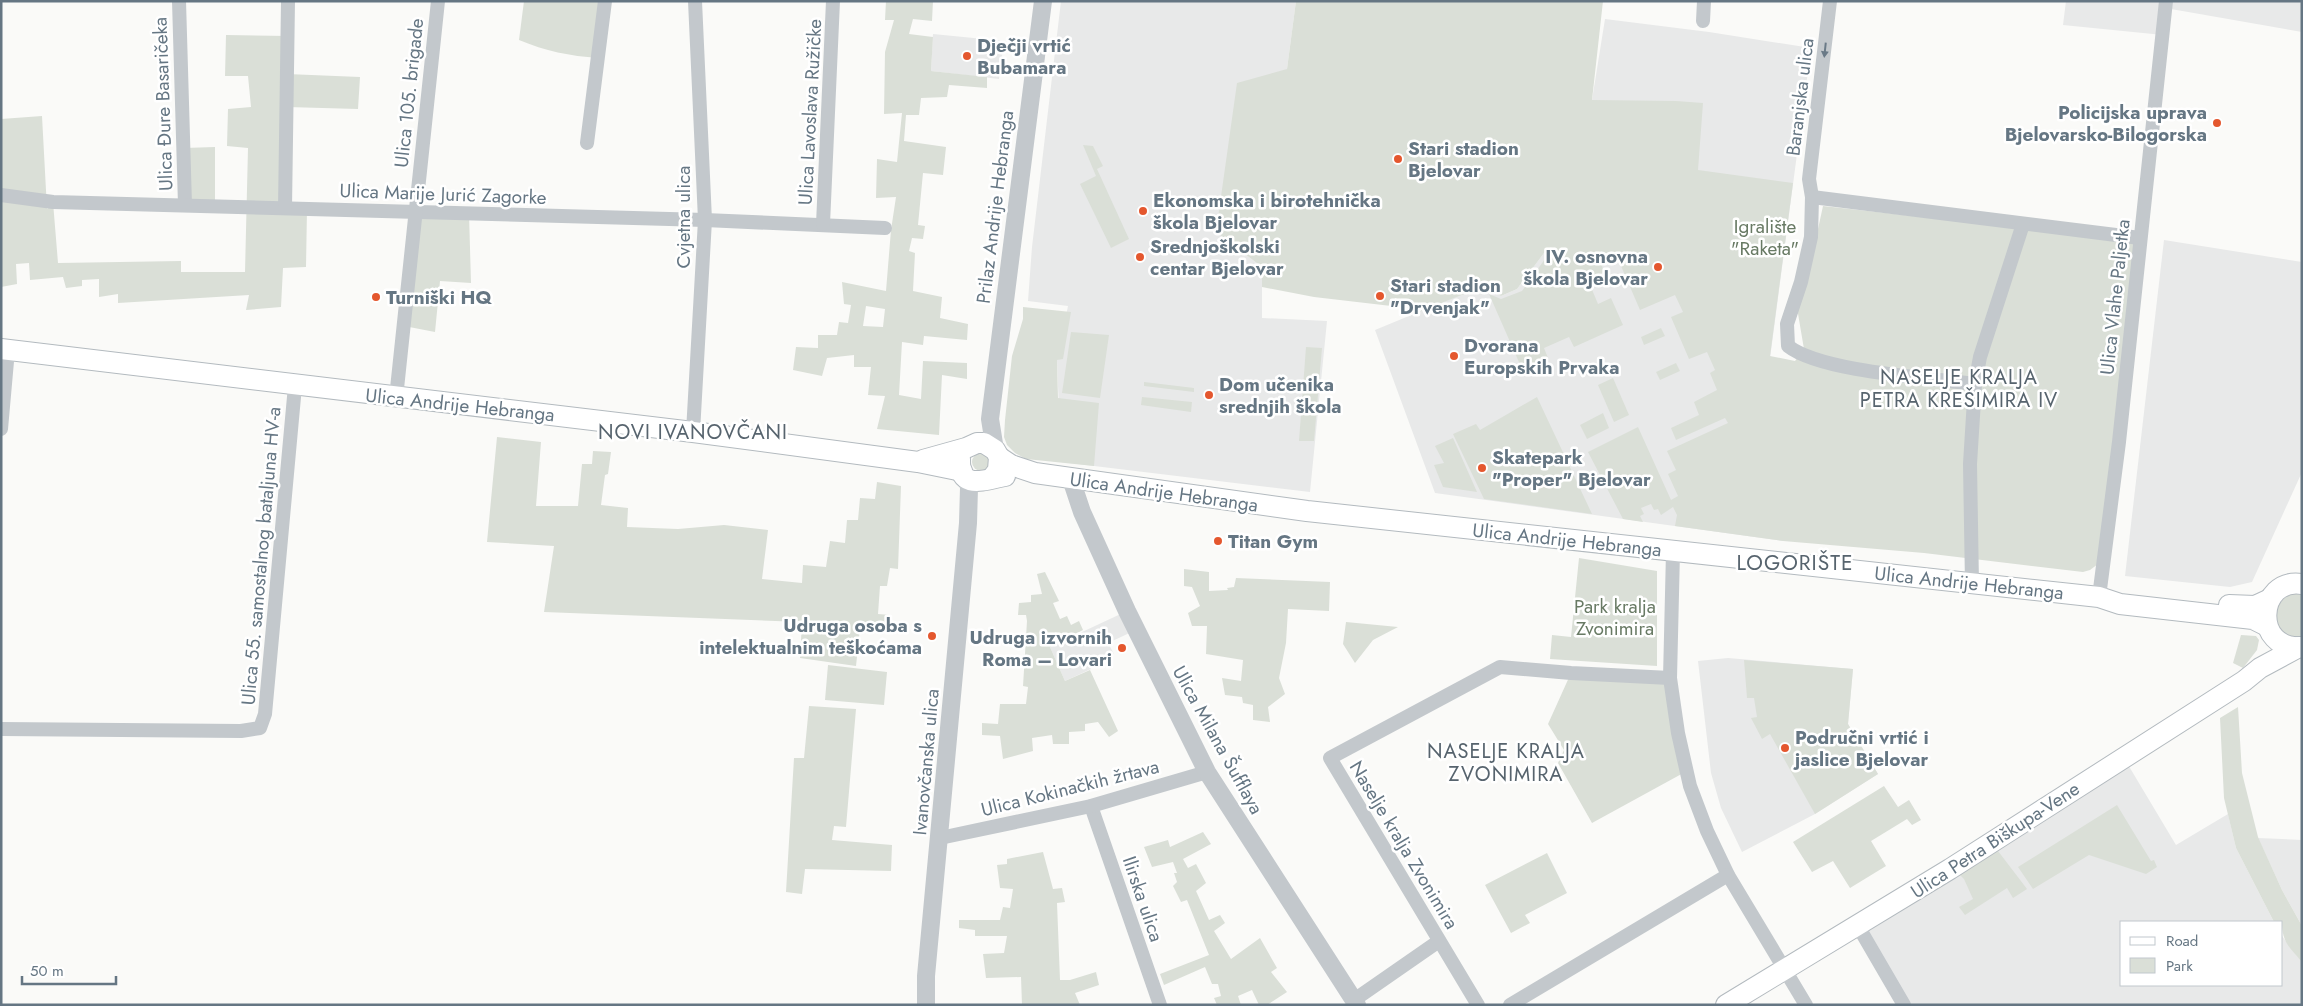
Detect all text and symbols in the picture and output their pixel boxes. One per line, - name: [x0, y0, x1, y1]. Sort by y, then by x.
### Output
- street label: Ulica Đure Basaričeka: [146, 17, 180, 191]
- street label: Ulica 105. brigade: [388, 17, 430, 169]
- street label: Ulica Lavoslava Ružičke: [792, 18, 828, 206]
- place label: Dječji vrtić Bubamara: [977, 32, 1071, 81]
- street label: Baranjska ulica: [1779, 37, 1821, 157]
- one-way arrow: [1821, 42, 1829, 58]
- marker: Dječji vrtić Bubamara: [961, 50, 973, 62]
- place label: Policijska uprava Bjelovarsko-Bilogorska: [2005, 99, 2207, 148]
- street label: Prilaz Andrije Hebranga: [970, 109, 1020, 305]
- marker: Policijska uprava Bjelovarsko-Bilogorska: [2211, 117, 2223, 129]
- place label: Stari stadion Bjelovar: [1408, 135, 1519, 184]
- marker: Stari stadion Bjelovar: [1392, 153, 1404, 165]
- street label: Cvjetna ulica: [670, 166, 697, 268]
- street label: Ulica Marije Jurić Zagorke: [339, 177, 547, 211]
- place label: Ekonomska i birotehnička škola Bjelovar: [1153, 187, 1381, 236]
- marker: Ekonomska i birotehnička škola Bjelovar: [1137, 205, 1149, 217]
- park label: Igralište "Raketa": [1731, 213, 1799, 262]
- street label: Ulica Vlahe Paljetka: [2093, 218, 2137, 376]
- place label: Srednjoškolski centar Bjelovar: [1150, 233, 1284, 282]
- place label: IV. osnovna škola Bjelovar: [1524, 243, 1648, 292]
- marker: Srednjoškolski centar Bjelovar: [1134, 251, 1146, 263]
- marker: IV. osnovna škola Bjelovar: [1652, 261, 1664, 273]
- place label: Stari stadion "Drvenjak": [1390, 272, 1501, 321]
- place label: Turniški HQ: [386, 284, 493, 311]
- marker: Stari stadion "Drvenjak": [1374, 290, 1386, 302]
- marker: Turniški HQ: [370, 291, 382, 303]
- place label: Dvorana Europskih Prvaka: [1464, 332, 1620, 381]
- marker: Dvorana Europskih Prvaka: [1448, 350, 1460, 362]
- district label: NASELJE KRALJA PETRA KREŠIMIRA IV: [1860, 363, 2058, 415]
- place label: Dom učenika srednjih škola: [1219, 371, 1342, 420]
- street label: Ulica Andrije Hebranga: [364, 382, 556, 428]
- marker: Dom učenika srednjih škola: [1203, 389, 1215, 401]
- street label: Ulica 55. samostalnog bataljuna HV-a: [235, 406, 287, 706]
- district label: NOVI IVANOVČANI: [598, 418, 788, 447]
- place label: Skatepark "Proper" Bjelovar: [1492, 444, 1651, 493]
- marker: Skatepark "Proper" Bjelovar: [1476, 462, 1488, 474]
- street label: Ulica Andrije Hebranga: [1068, 465, 1260, 519]
- street label: Ulica Andrije Hebranga: [1471, 517, 1663, 563]
- place label: Titan Gym: [1228, 528, 1318, 555]
- marker: Titan Gym: [1212, 535, 1224, 547]
- district label: LOGORIŠTE: [1736, 548, 1854, 578]
- street label: Ulica Andrije Hebranga: [1873, 560, 2065, 606]
- park label: Park kralja Zvonimira: [1574, 593, 1656, 642]
- place label: Udruga osoba s intelektualnim teškoćama: [699, 612, 922, 661]
- place label: Udruga izvornih Roma – Lovari: [970, 624, 1112, 673]
- marker: Udruga osoba s intelektualnim teškoćama: [926, 630, 938, 642]
- marker: Udruga izvornih Roma – Lovari: [1116, 642, 1128, 654]
- street label: Ulica Milana Šufflaya: [1166, 661, 1270, 819]
- street label: Ivanovčanska ulica: [906, 688, 946, 836]
- place label: Područni vrtić i jaslice Bjelovar: [1793, 724, 1929, 773]
- district label: NASELJE KRALJA ZVONIMIRA: [1427, 737, 1585, 789]
- marker: Područni vrtić i jaslice Bjelovar: [1779, 742, 1791, 754]
- street label: Ulica Kokinačkih žrtava: [978, 753, 1162, 823]
- street label: Naselje kralja Zvonimira: [1343, 756, 1465, 934]
- street label: Ulica Petra Biškupa-Vene: [1905, 775, 2085, 905]
- street label: Ilirska ulica: [1116, 853, 1170, 945]
- legend: [2120, 921, 2283, 986]
- text: Road: [2166, 930, 2198, 952]
- scale bar: [22, 954, 116, 986]
- text: Park: [2166, 955, 2193, 977]
- text: 50 m: [30, 960, 64, 982]

